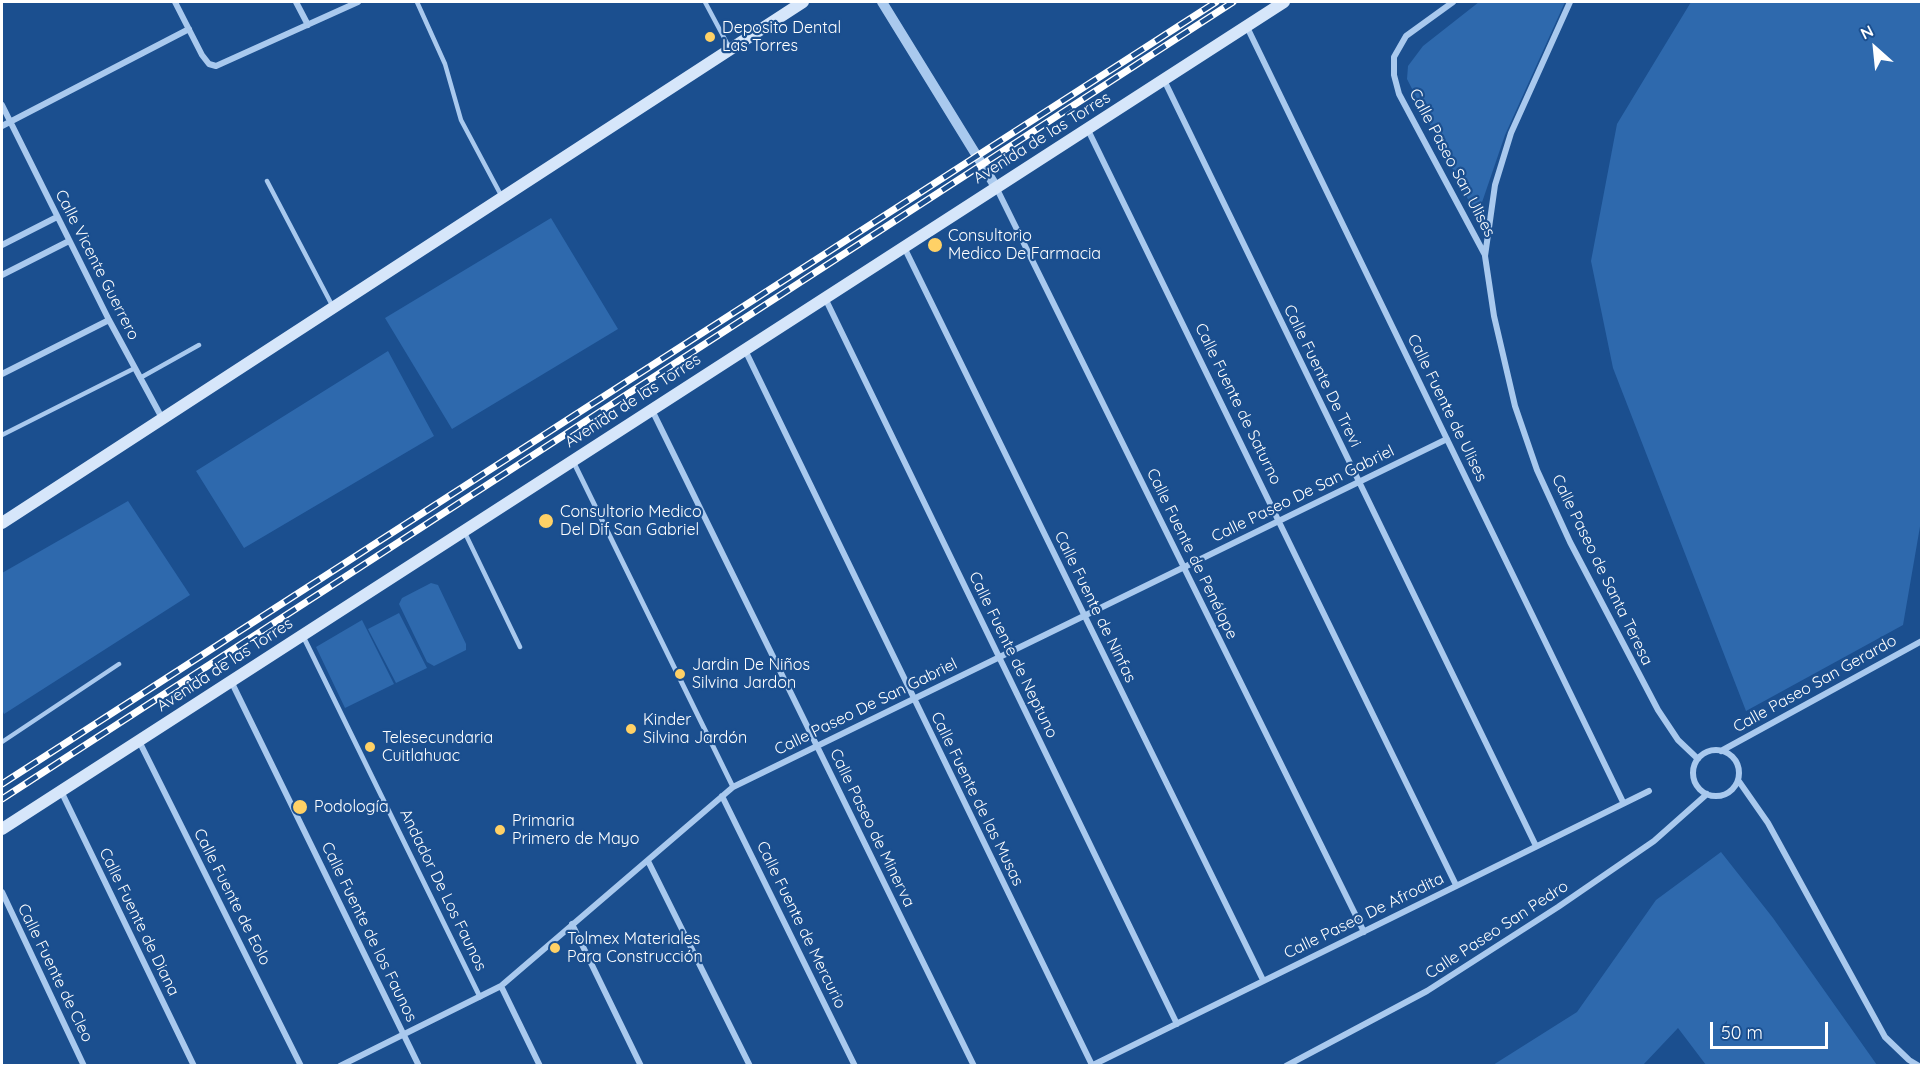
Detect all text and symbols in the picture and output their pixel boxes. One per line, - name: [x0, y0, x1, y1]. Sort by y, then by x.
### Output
- place label: Deposito Dental Las Torres: [722, 18, 841, 56]
- north arrow: [1845, 18, 1905, 78]
- text: N: [1857, 20, 1877, 44]
- marker: Deposito Dental Las Torres: [703, 30, 717, 44]
- street label: Calle Paseo San Ulises: [1405, 85, 1499, 241]
- street label: Avenida de las Torres: [970, 88, 1114, 188]
- street label: Calle Vicente Guerrero: [51, 187, 143, 343]
- place label: Consultorio Medico De Farmacia: [948, 226, 1101, 264]
- marker: Consultorio Medico De Farmacia: [926, 236, 944, 254]
- street label: Calle Fuente De Trevi: [1279, 302, 1365, 450]
- street label: Calle Fuente de Saturno: [1191, 320, 1285, 488]
- street label: Calle Fuente de Ulises: [1403, 331, 1491, 485]
- street label: Avenida de las Torres: [562, 350, 704, 452]
- street label: Calle Paseo De San Gabriel: [1209, 441, 1397, 547]
- street label: Calle Fuente de Penélope: [1142, 466, 1242, 642]
- street label: Calle Paseo de Santa Teresa: [1547, 471, 1657, 669]
- place label: Consultorio Medico Del Dif San Gabriel: [560, 502, 702, 540]
- marker: Consultorio Medico Del Dif San Gabriel: [537, 512, 555, 530]
- street label: Calle Fuente de Ninfas: [1050, 528, 1140, 686]
- street label: Calle Fuente de Neptuno: [964, 569, 1062, 741]
- street label: Avenida de las Torres: [154, 614, 296, 716]
- street label: Calle Paseo San Gerardo: [1730, 631, 1900, 737]
- street label: Calle Paseo De San Gabriel: [772, 654, 960, 760]
- place label: Jardin De Niños Silvina Jardon: [692, 655, 810, 693]
- marker: Jardin De Niños Silvina Jardon: [673, 667, 687, 681]
- street label: Calle Fuente de las Musas: [926, 709, 1028, 889]
- place label: Kinder Silvina Jardón: [643, 710, 747, 748]
- marker: Kinder Silvina Jardón: [624, 722, 638, 736]
- place label: Telesecundaria Cuitlahuac: [382, 728, 493, 766]
- marker: Telesecundaria Cuitlahuac: [363, 740, 377, 754]
- street label: Calle Paseo de Minerva: [825, 746, 919, 910]
- place label: Podología: [314, 797, 389, 817]
- marker: Podología: [291, 798, 309, 816]
- street label: Andador De Los Faunos: [395, 806, 491, 974]
- place label: Primaria Primero de Mayo: [512, 811, 639, 849]
- marker: Primaria Primero de Mayo: [493, 823, 507, 837]
- street label: Calle Fuente de Eolo: [189, 826, 275, 968]
- street label: Calle Fuente de Mercurio: [752, 838, 850, 1012]
- street label: Calle Fuente de los Faunos: [317, 839, 421, 1025]
- street label: Calle Fuente de Diana: [95, 845, 183, 999]
- street label: Calle Paseo De Afrodita: [1281, 869, 1447, 963]
- street label: Calle Paseo San Pedro: [1422, 877, 1572, 983]
- street label: Calle Fuente de Cleo: [13, 901, 97, 1045]
- place label: Tolmex Materiales Para Construcción: [567, 929, 703, 967]
- marker: Tolmex Materiales Para Construcción: [548, 941, 562, 955]
- scale bar: [1713, 1010, 1832, 1048]
- text: 50 m: [1721, 1021, 1763, 1044]

